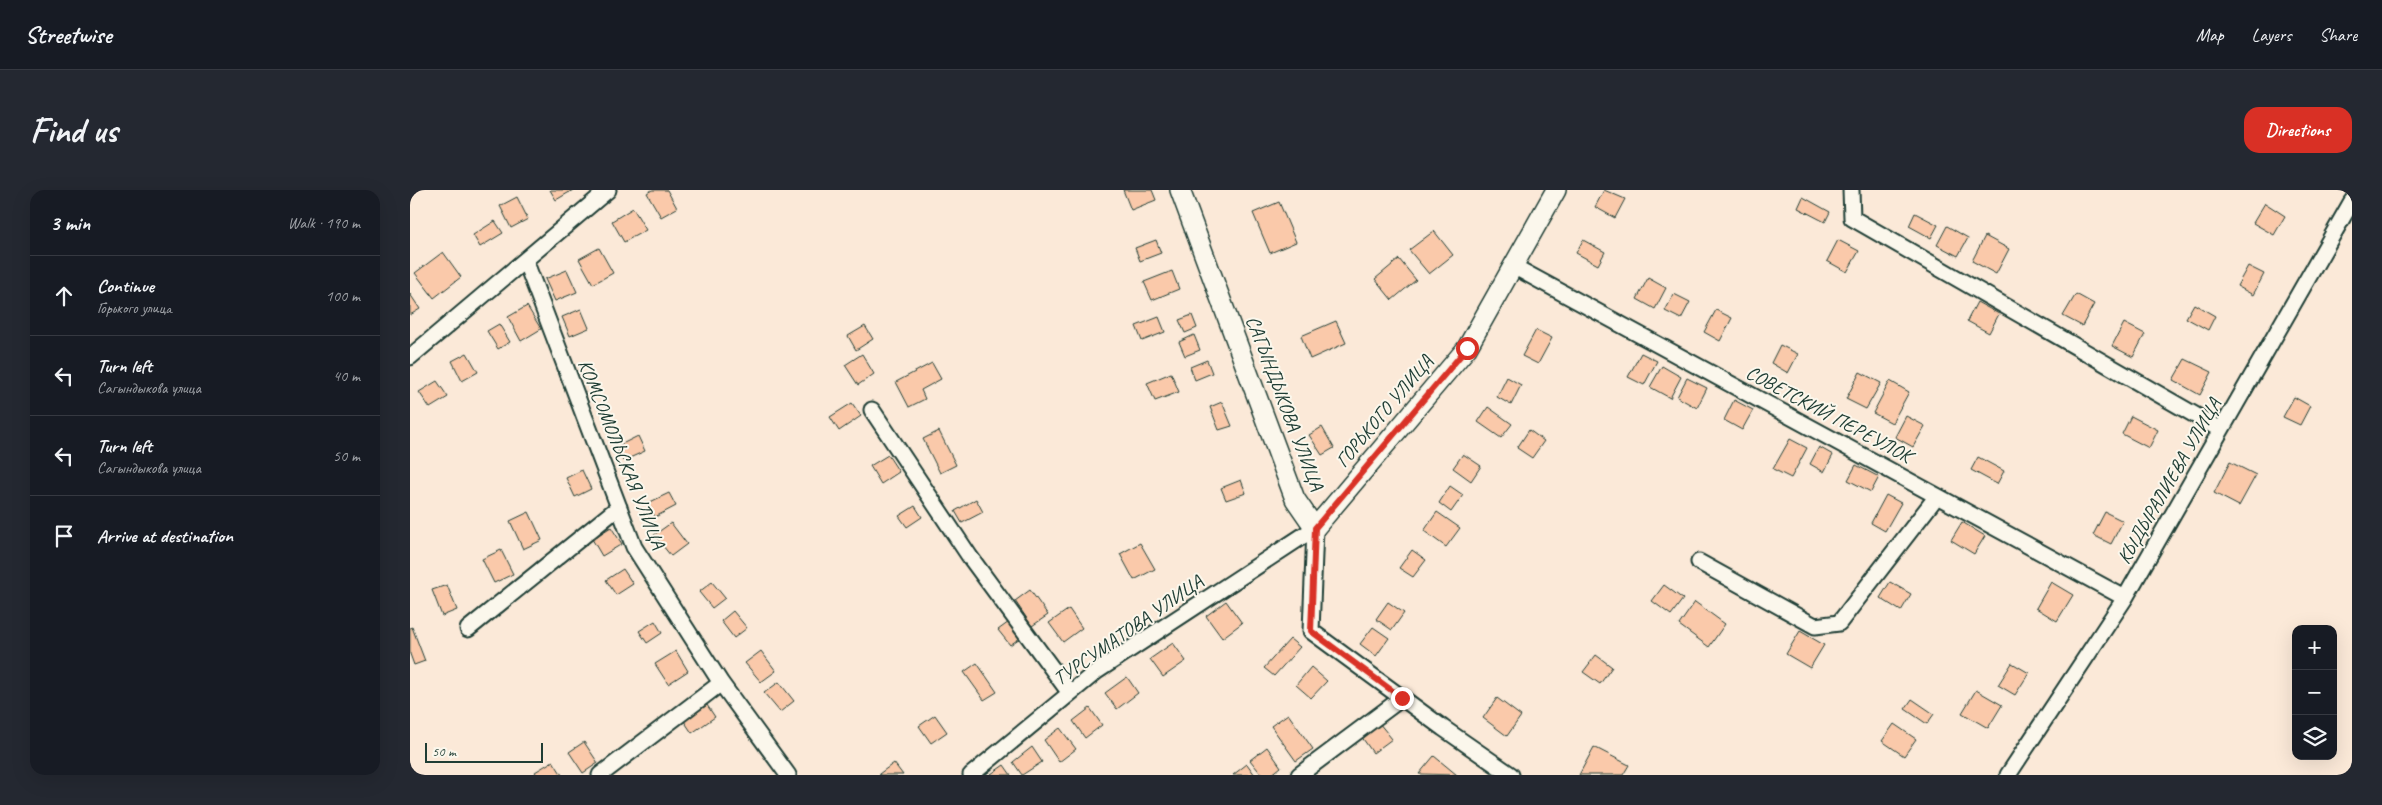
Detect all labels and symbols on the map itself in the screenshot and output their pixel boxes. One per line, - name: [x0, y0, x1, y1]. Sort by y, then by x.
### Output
- street label: САГЫНДЫКОВА УЛИЦА: [1240, 312, 1330, 495]
- route start: [1456, 337, 1479, 360]
- street label: ГОРЬКОГО УЛИЦА: [1330, 349, 1439, 472]
- street label: КОМСОМОЛЬСКАЯ УЛИЦА: [573, 356, 672, 553]
- street label: СОВЕТСКИЙ ПЕРЕУЛОК: [1742, 360, 1920, 470]
- street label: КЫДЫРАЛИЕВА УЛИЦА: [2111, 393, 2227, 568]
- street label: ТУРСУМАТОВА УЛИЦА: [1048, 568, 1208, 691]
- route end: [1391, 687, 1414, 710]
- scale bar: [425, 740, 542, 763]

